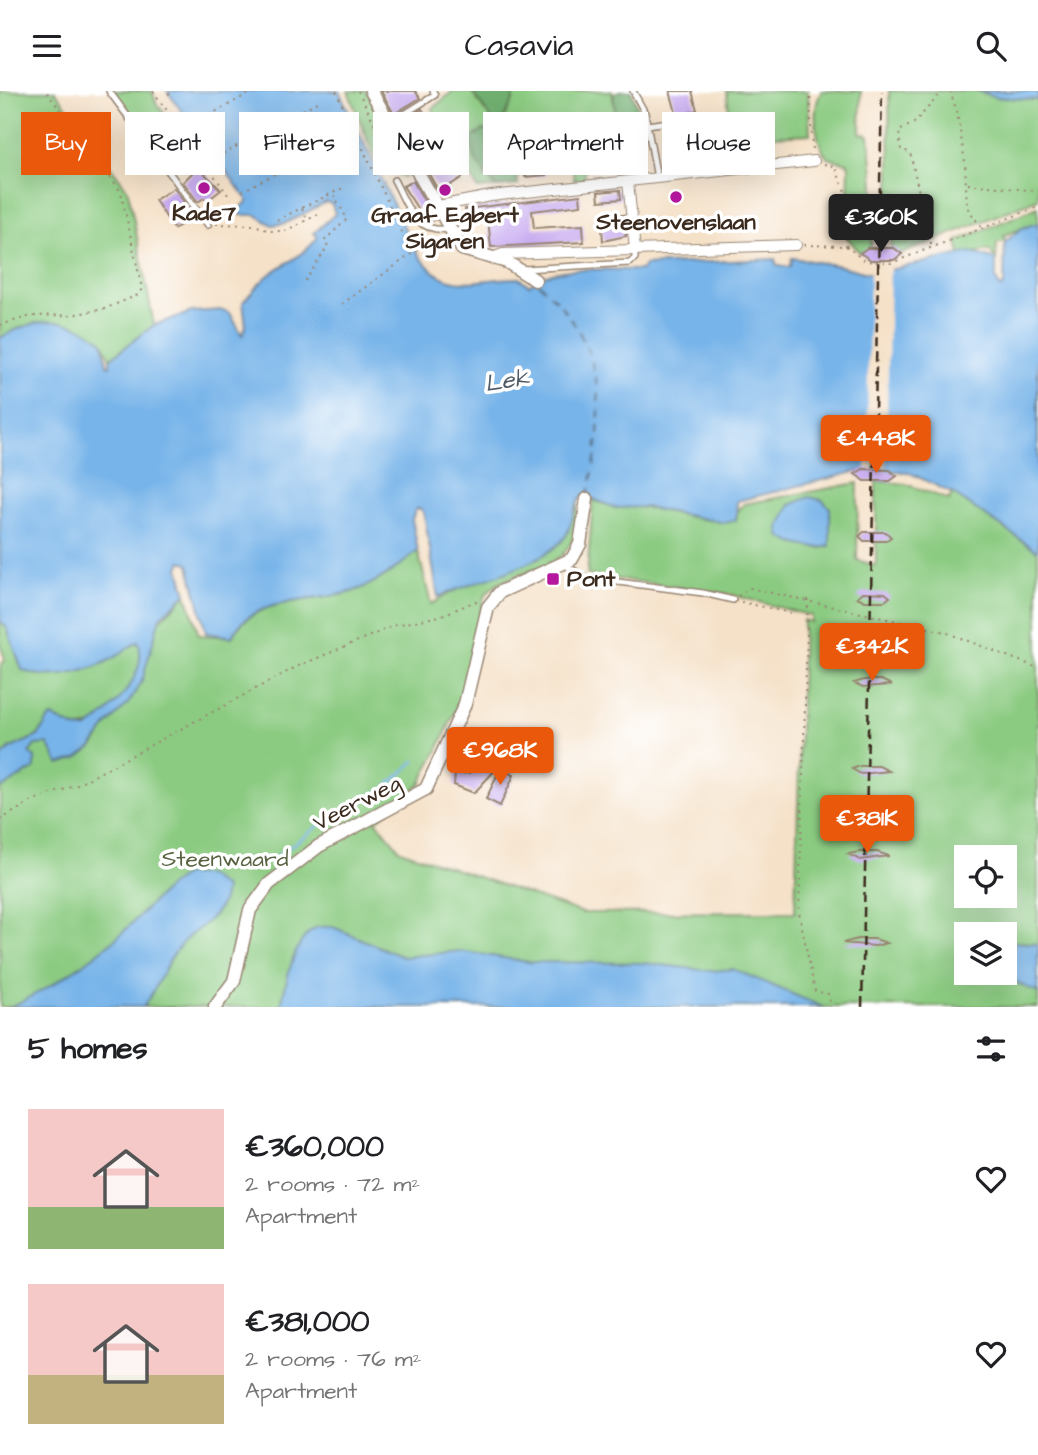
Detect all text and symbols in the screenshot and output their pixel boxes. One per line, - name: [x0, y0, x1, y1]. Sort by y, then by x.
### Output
- text: Casavia: [465, 23, 574, 68]
- icon: menu: [28, 27, 66, 65]
- icon: search: [972, 27, 1010, 65]
- chip: Buy: [21, 112, 111, 175]
- chip: Rent: [125, 112, 225, 175]
- chip: Filters: [239, 112, 359, 175]
- chip: New: [373, 112, 469, 175]
- chip: Apartment: [483, 112, 648, 175]
- chip: House: [662, 112, 775, 175]
- marker: Kade7: [196, 180, 212, 196]
- marker: Graaf Egbert Sigaren: [437, 182, 453, 198]
- marker: Steenovenslaan: [668, 189, 684, 205]
- pin: €360K: [832, 195, 930, 254]
- place label: Kade7: [172, 197, 237, 229]
- place label: Graaf Egbert Sigaren: [371, 199, 520, 258]
- text: €360K: [845, 201, 917, 233]
- place label: Steenovenslaan: [595, 206, 756, 238]
- water label: Lek: [482, 361, 533, 401]
- pin: €448K: [827, 415, 925, 475]
- text: €448K: [837, 422, 915, 454]
- place label: Pont: [567, 563, 616, 595]
- marker: Pont: [545, 571, 561, 587]
- pin: €342K: [823, 623, 921, 683]
- text: €342K: [836, 630, 908, 662]
- pin: €968K: [451, 727, 549, 787]
- text: €968K: [463, 734, 537, 766]
- street label: Veerweg: [307, 767, 407, 840]
- pin: €381K: [818, 795, 916, 855]
- text: €381K: [836, 802, 898, 834]
- park label: Steenwaard: [162, 843, 289, 875]
- map controls: [954, 845, 1017, 985]
- button: locate: [954, 845, 1017, 908]
- button: layers: [954, 922, 1017, 985]
- text: 5 homes: [28, 1028, 148, 1070]
- icon: filters: [972, 1030, 1010, 1068]
- text: €360,000: [245, 1126, 384, 1168]
- icon: home: [84, 1137, 168, 1221]
- icon: heart: [972, 1160, 1010, 1198]
- text: 2 rooms · 72 m²: [245, 1168, 420, 1200]
- text: Apartment: [245, 1200, 357, 1232]
- text: €381,000: [245, 1301, 370, 1343]
- icon: home: [84, 1312, 168, 1396]
- icon: heart: [972, 1335, 1010, 1373]
- text: 2 rooms · 76 m²: [245, 1343, 421, 1375]
- text: Apartment: [245, 1375, 357, 1407]

